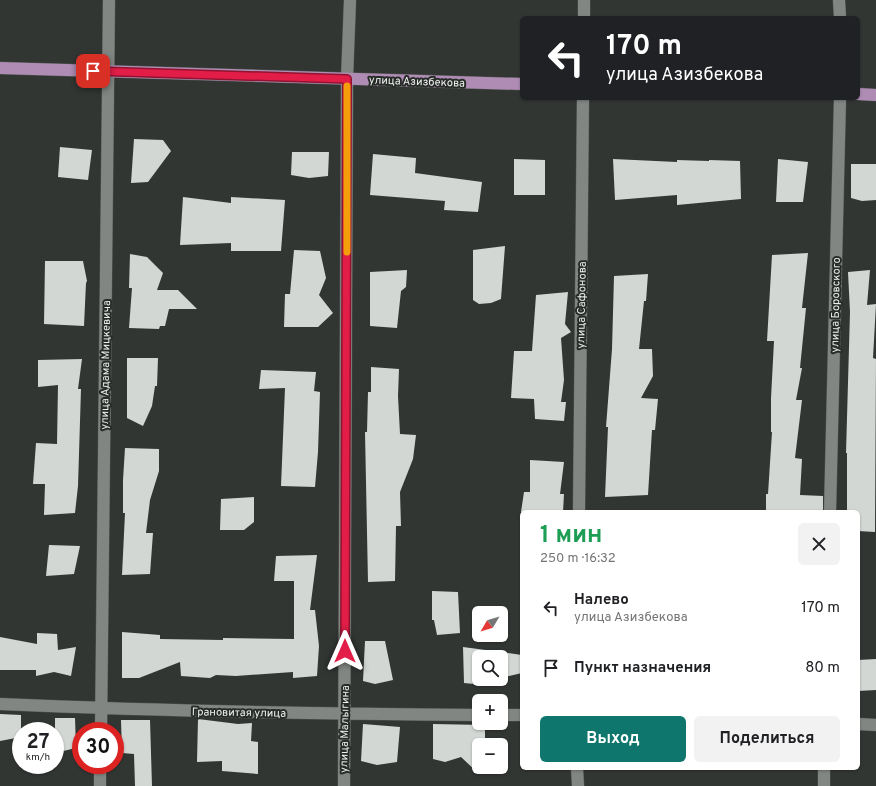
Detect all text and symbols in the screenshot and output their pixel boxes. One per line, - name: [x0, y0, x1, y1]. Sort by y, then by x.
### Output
- text: 170 m: [606, 29, 682, 65]
- icon: left: [540, 32, 592, 84]
- pin: [76, 54, 110, 88]
- icon: arrive: [82, 60, 104, 82]
- text: улица Азизбекова: [606, 64, 763, 87]
- street label: улица Азизбекова: [369, 73, 465, 91]
- street label: улица Боровского: [828, 257, 844, 353]
- street label: улица Сафонова: [574, 261, 590, 349]
- street label: улица Адама Мицкевича: [98, 300, 114, 430]
- text: 1 мин: [540, 521, 602, 551]
- button: close: [798, 523, 840, 565]
- text: 250 m · 16:32: [540, 551, 616, 567]
- text: Налево: [574, 591, 629, 610]
- icon: left: [540, 597, 562, 619]
- text: 170 m: [801, 599, 840, 618]
- north arrow: [472, 606, 508, 642]
- map controls: [472, 606, 508, 774]
- text: улица Азизбекова: [574, 610, 688, 626]
- position arrow: [324, 630, 366, 672]
- button: search: [472, 650, 508, 686]
- icon: arrive: [540, 657, 562, 679]
- text: Пункт назначения: [574, 659, 711, 678]
- text: 80 m: [805, 659, 840, 678]
- street label: улица Малыгина: [337, 685, 353, 773]
- button: +: [472, 694, 508, 730]
- street label: Грановитая улица: [192, 705, 286, 721]
- button: Выход: [540, 716, 686, 762]
- button: Поделиться: [694, 716, 840, 762]
- speed limit sign: 30: [72, 722, 124, 774]
- text: 27: [27, 730, 49, 756]
- button: −: [472, 738, 508, 774]
- text: km/h: [26, 751, 50, 764]

